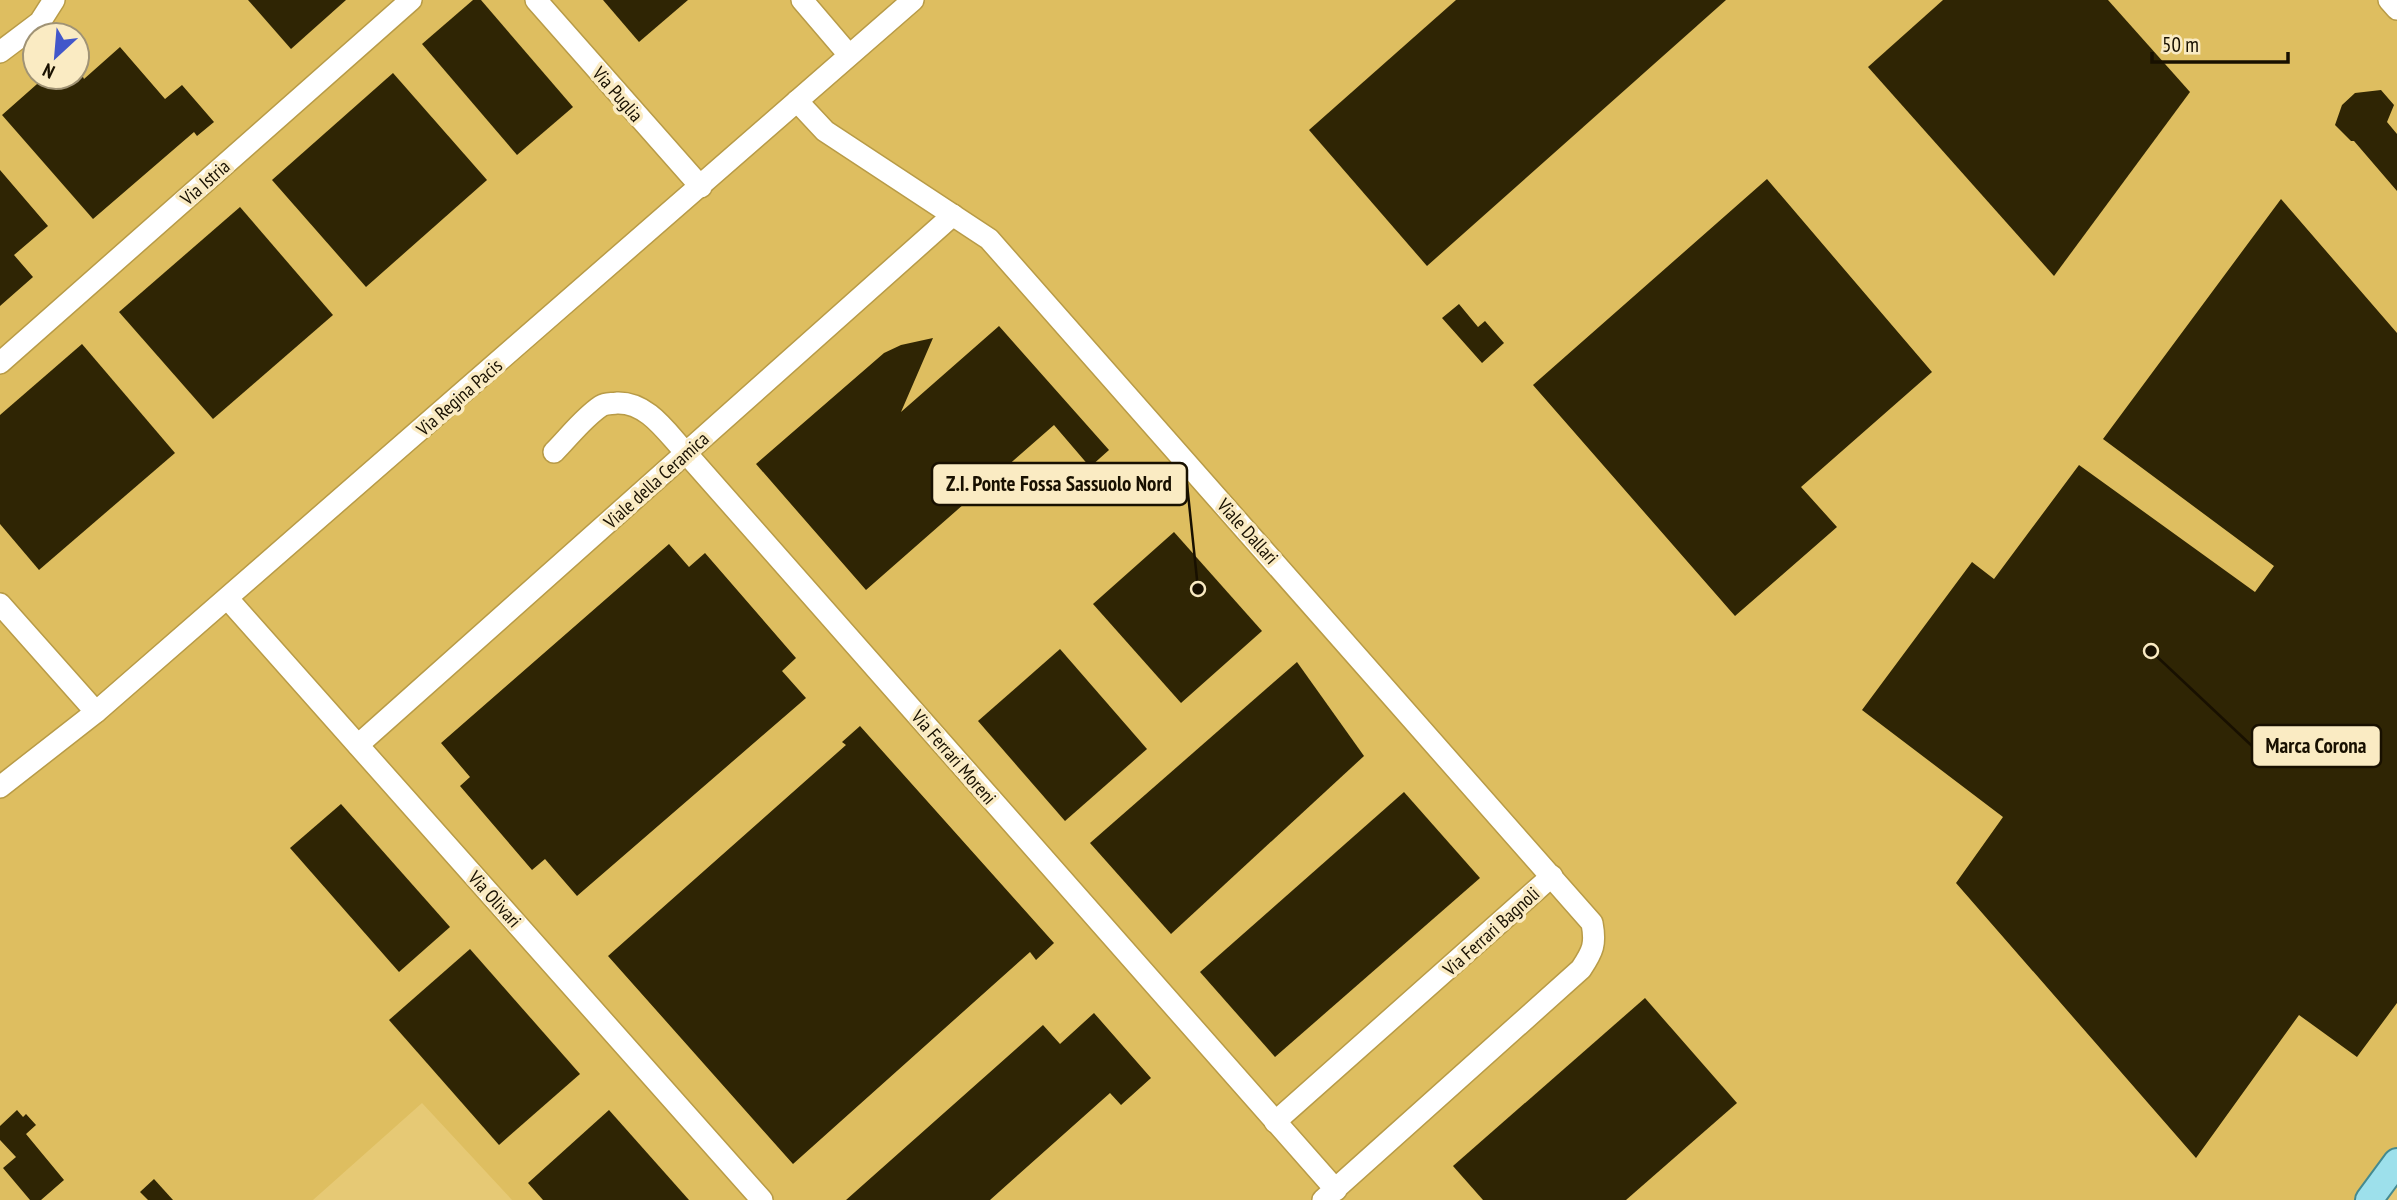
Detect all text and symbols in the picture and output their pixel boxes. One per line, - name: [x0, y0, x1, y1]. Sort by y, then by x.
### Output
- north arrow: [21, 21, 91, 91]
- scale bar: [2152, 21, 2288, 65]
- text: 50 m: [2162, 31, 2199, 58]
- text: N: [39, 58, 58, 84]
- street label: Via Puglia: [587, 61, 648, 126]
- street label: Via Istria: [175, 154, 235, 211]
- street label: Via Regina Pacis: [410, 353, 507, 441]
- street label: Viale della Ceramica: [598, 427, 713, 534]
- callout: Z.I. Ponte Fossa Sassuolo Nord: [932, 463, 1187, 505]
- text: Z.I. Ponte Fossa Sassuolo Nord: [946, 470, 1172, 497]
- street label: Viale Dallari: [1212, 492, 1284, 569]
- street label: Via Ferrari Moreni: [906, 704, 1002, 809]
- callout: Marca Corona: [2252, 725, 2381, 767]
- text: Marca Corona: [2266, 732, 2367, 759]
- street label: Via Olivari: [463, 865, 527, 932]
- street label: Via Ferrari Bagnoli: [1437, 881, 1544, 981]

